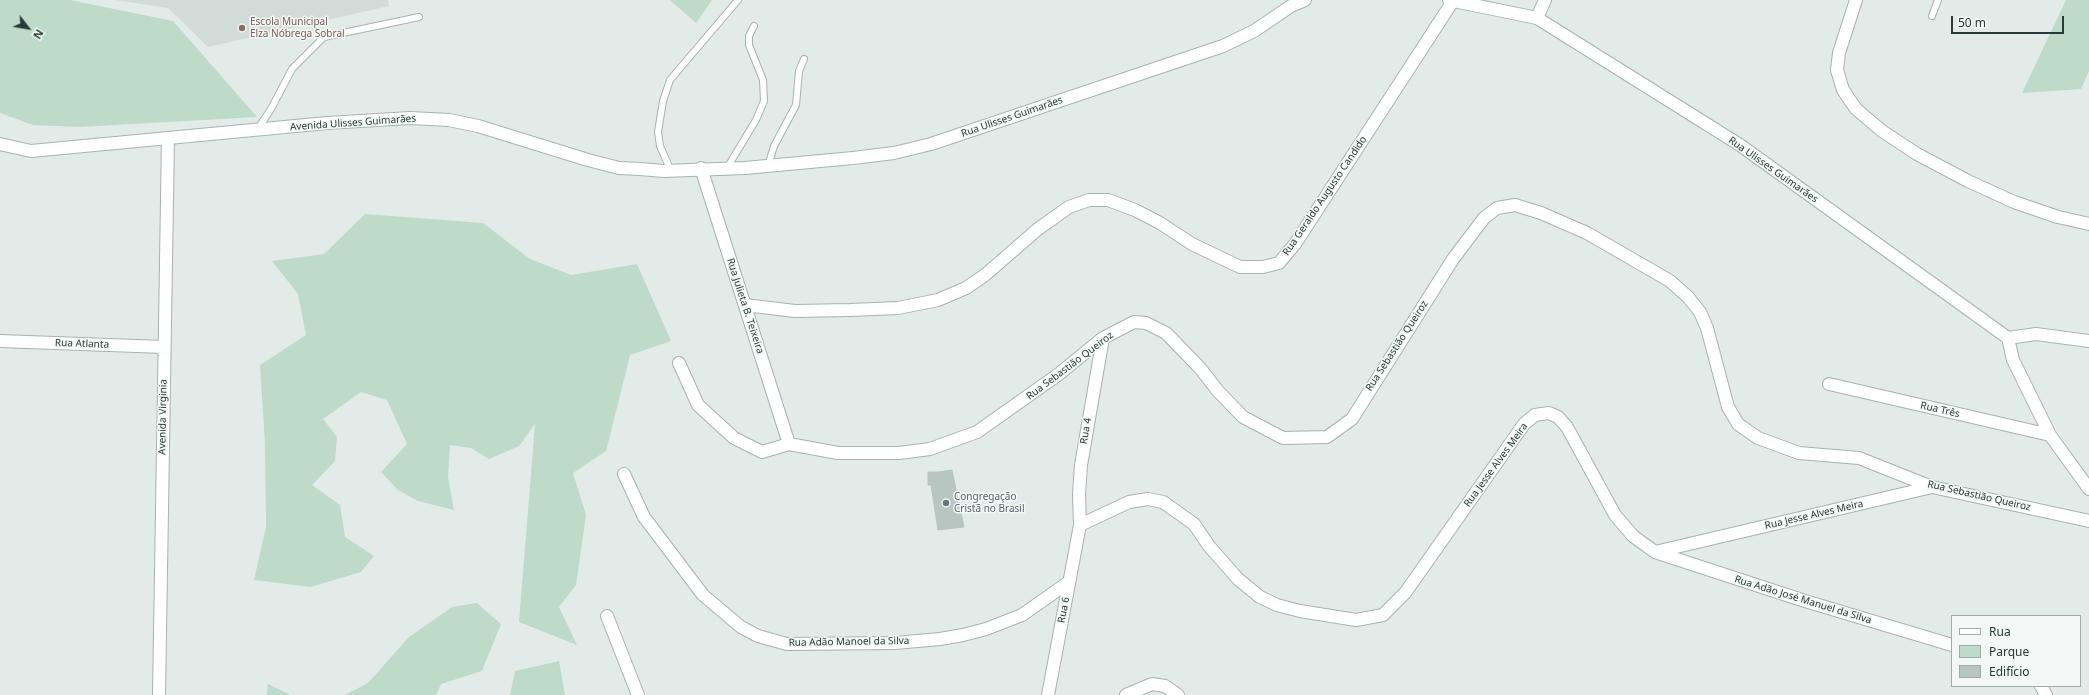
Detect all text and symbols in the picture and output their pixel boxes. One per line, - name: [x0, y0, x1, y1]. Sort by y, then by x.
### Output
- north arrow: [8, 8, 48, 48]
- scale bar: [1953, 8, 2066, 34]
- text: 50 m: [1958, 14, 1986, 31]
- place label: Escola Municipal Elza Nóbrega Sobral: [250, 16, 345, 40]
- marker: Escola Municipal Elza Nóbrega Sobral: [237, 23, 247, 33]
- text: N: [30, 27, 47, 42]
- street label: Rua Ulisses Guimarães: [960, 94, 1064, 140]
- street label: Avenida Ulisses Guimarães: [290, 113, 416, 133]
- street label: Rua Geraldo Augusto Candido: [1280, 134, 1370, 258]
- street label: Rua Ulisses Guimarães: [1726, 134, 1820, 206]
- street label: Rua Julieta B. Teixeira: [724, 257, 766, 355]
- street label: Rua Sebastião Queiroz: [1363, 298, 1431, 394]
- street label: Rua Sebastião Queiroz: [1024, 329, 1116, 403]
- street label: Rua Atlanta: [55, 337, 109, 351]
- street label: Avenida Virginia: [156, 379, 170, 455]
- street label: Rua Três: [1919, 400, 1961, 420]
- street label: Rua 4: [1078, 417, 1094, 445]
- street label: Rua Jesse Alves Meira: [1462, 421, 1530, 509]
- street label: Rua Sebastião Queiroz: [1926, 478, 2032, 514]
- place label: Congregação Cristã no Brasil: [954, 491, 1024, 514]
- marker: Congregação Cristã no Brasil: [941, 498, 951, 508]
- street label: Rua Jesse Alves Meira: [1764, 498, 1864, 532]
- street label: Rua Adão José Manuel da Silva: [1733, 573, 1873, 627]
- street label: Rua 6: [1056, 596, 1072, 624]
- legend: [1951, 615, 2081, 687]
- text: Rua: [1989, 623, 2011, 640]
- street label: Rua Adão Manoel da Silva: [788, 635, 910, 649]
- text: Parque: [1989, 643, 2029, 660]
- text: Edifício: [1989, 663, 2030, 680]

